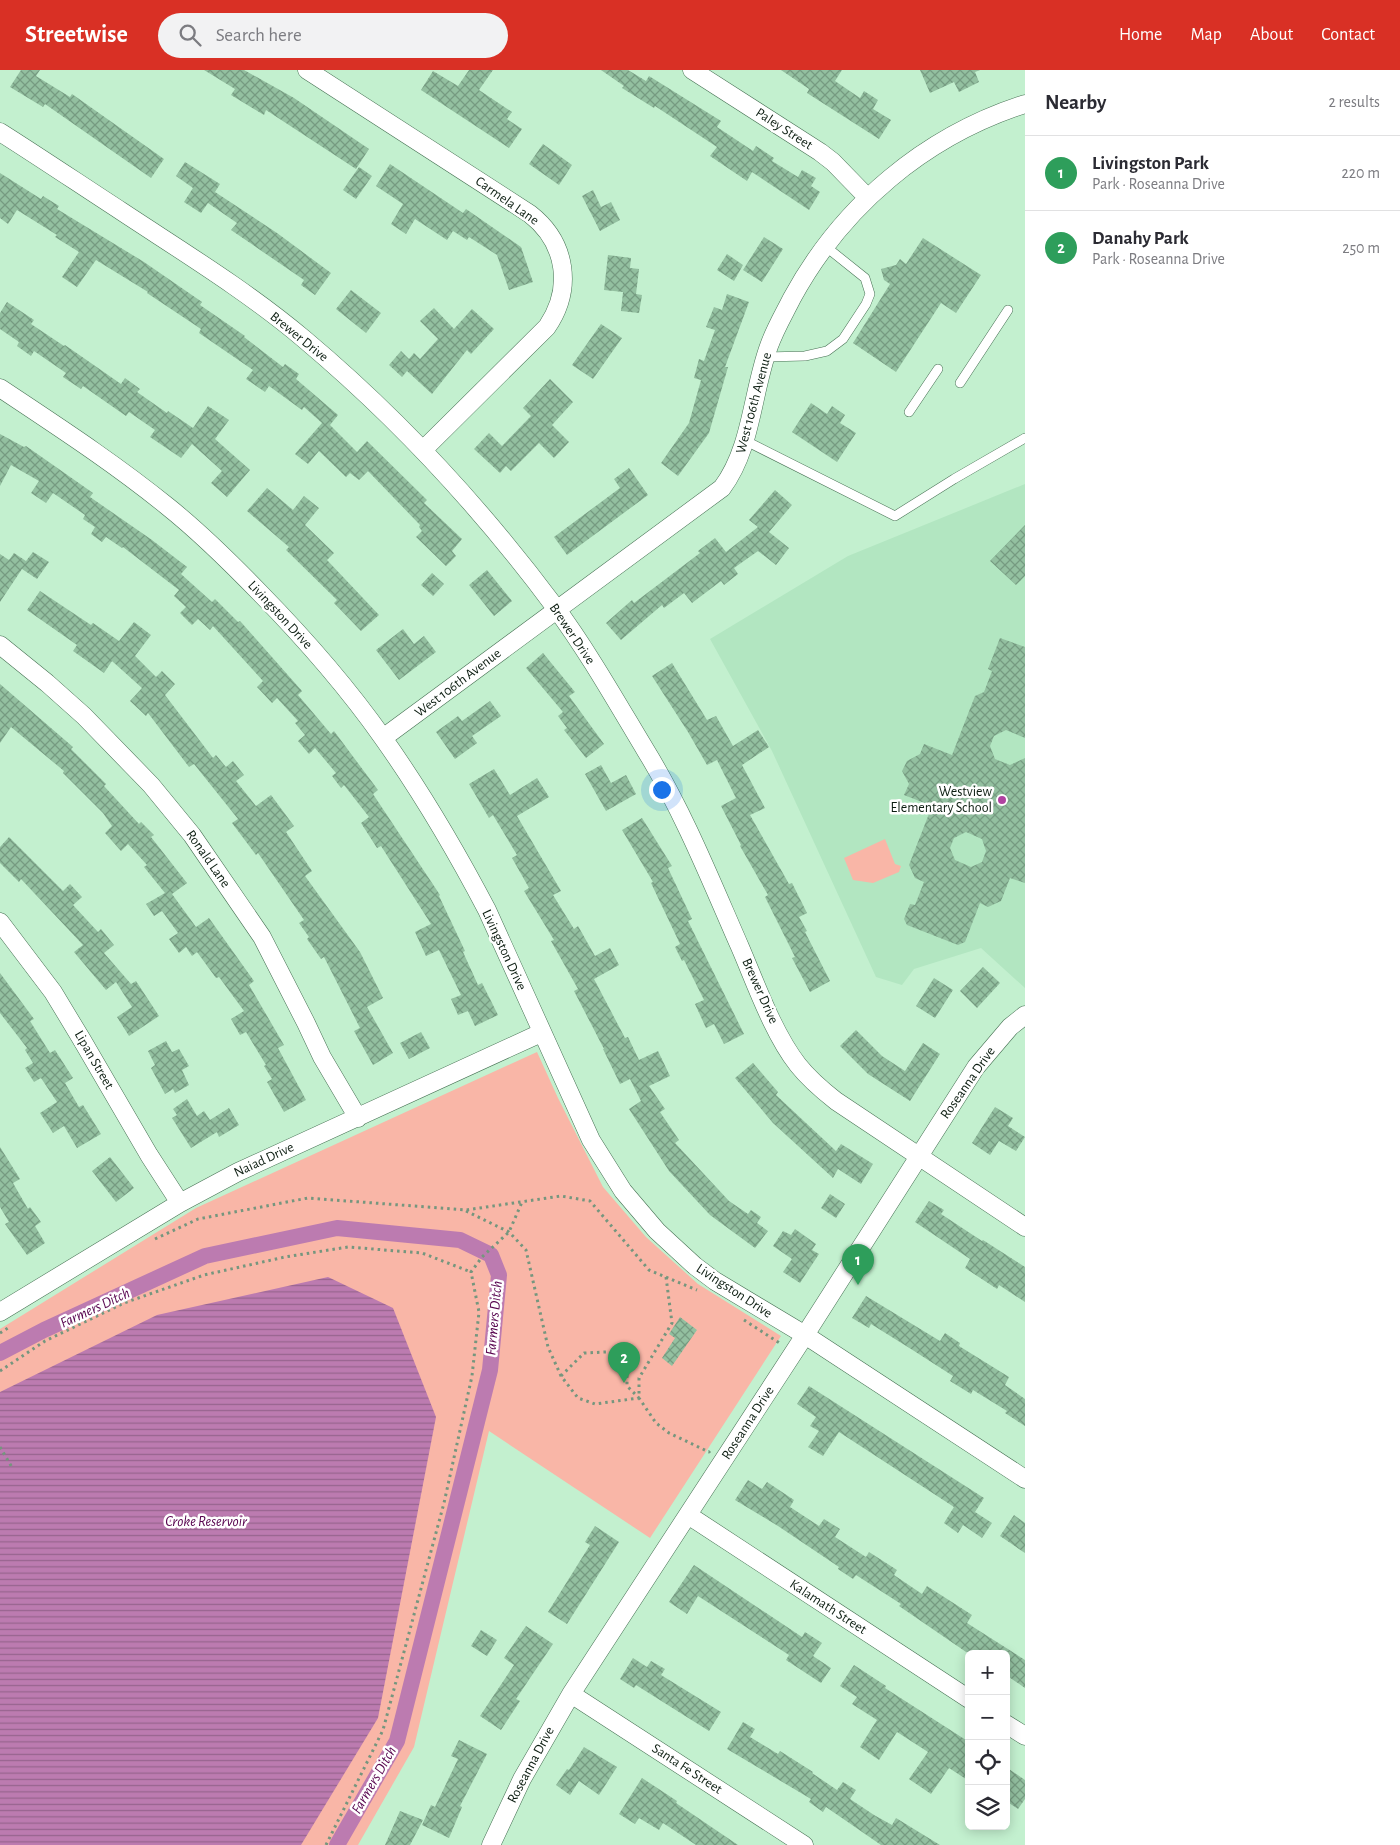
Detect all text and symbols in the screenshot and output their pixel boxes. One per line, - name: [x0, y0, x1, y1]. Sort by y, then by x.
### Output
- search box: [158, 13, 508, 58]
- icon: search: [176, 21, 204, 49]
- text: Streetwise: [25, 23, 128, 47]
- text: Search here: [216, 26, 302, 45]
- text: Home: [1119, 26, 1162, 44]
- text: Map: [1190, 26, 1222, 44]
- text: About: [1250, 26, 1293, 44]
- text: Contact: [1321, 26, 1375, 44]
- text: Nearby: [1045, 92, 1106, 113]
- text: 2 results: [1328, 94, 1380, 110]
- street label: Paley Street: [753, 106, 815, 153]
- text: Livingston Park: [1092, 154, 1209, 173]
- text: 1: [1058, 165, 1064, 181]
- text: 220 m: [1342, 165, 1380, 181]
- street label: Carmela Lane: [473, 174, 541, 228]
- text: Park · Roseanna Drive: [1092, 176, 1225, 192]
- text: Danahy Park: [1092, 229, 1189, 248]
- text: 2: [1057, 240, 1065, 256]
- text: 250 m: [1342, 240, 1380, 256]
- text: Park · Roseanna Drive: [1092, 251, 1225, 267]
- street label: Brewer Drive: [267, 310, 331, 364]
- street label: West 106th Avenue: [734, 351, 774, 455]
- street label: Livingston Drive: [245, 578, 315, 652]
- street label: Brewer Drive: [547, 601, 597, 667]
- street label: West 106th Avenue: [412, 646, 504, 720]
- your location: [649, 777, 675, 803]
- place label: Westview Elementary School: [891, 785, 993, 815]
- marker: Westview Elementary School: [996, 794, 1008, 806]
- street label: Ronald Lane: [183, 828, 233, 890]
- street label: Livingston Drive: [479, 907, 529, 993]
- street label: Brewer Drive: [739, 956, 781, 1026]
- street label: Lipan Street: [72, 1028, 117, 1092]
- street label: Roseanna Drive: [938, 1044, 998, 1122]
- street label: Naiad Drive: [232, 1140, 296, 1180]
- pin: 1: [842, 1244, 874, 1285]
- street label: Livingston Drive: [694, 1261, 774, 1321]
- water label: Farmers Ditch: [483, 1280, 505, 1356]
- water label: Farmers Ditch: [58, 1285, 132, 1331]
- pin: 2: [608, 1342, 640, 1383]
- street label: Roseanna Drive: [719, 1384, 777, 1462]
- water label: Croke Reservoir: [165, 1514, 248, 1529]
- street label: Kalamath Street: [787, 1577, 869, 1637]
- map controls: [965, 1650, 1010, 1830]
- button: +: [965, 1650, 1010, 1695]
- button: −: [965, 1695, 1010, 1740]
- street label: Roseanna Drive: [505, 1724, 557, 1806]
- button: locate: [965, 1740, 1010, 1785]
- street label: Santa Fe Street: [649, 1741, 725, 1797]
- water label: Farmers Ditch: [349, 1744, 399, 1816]
- button: layers: [965, 1785, 1010, 1830]

